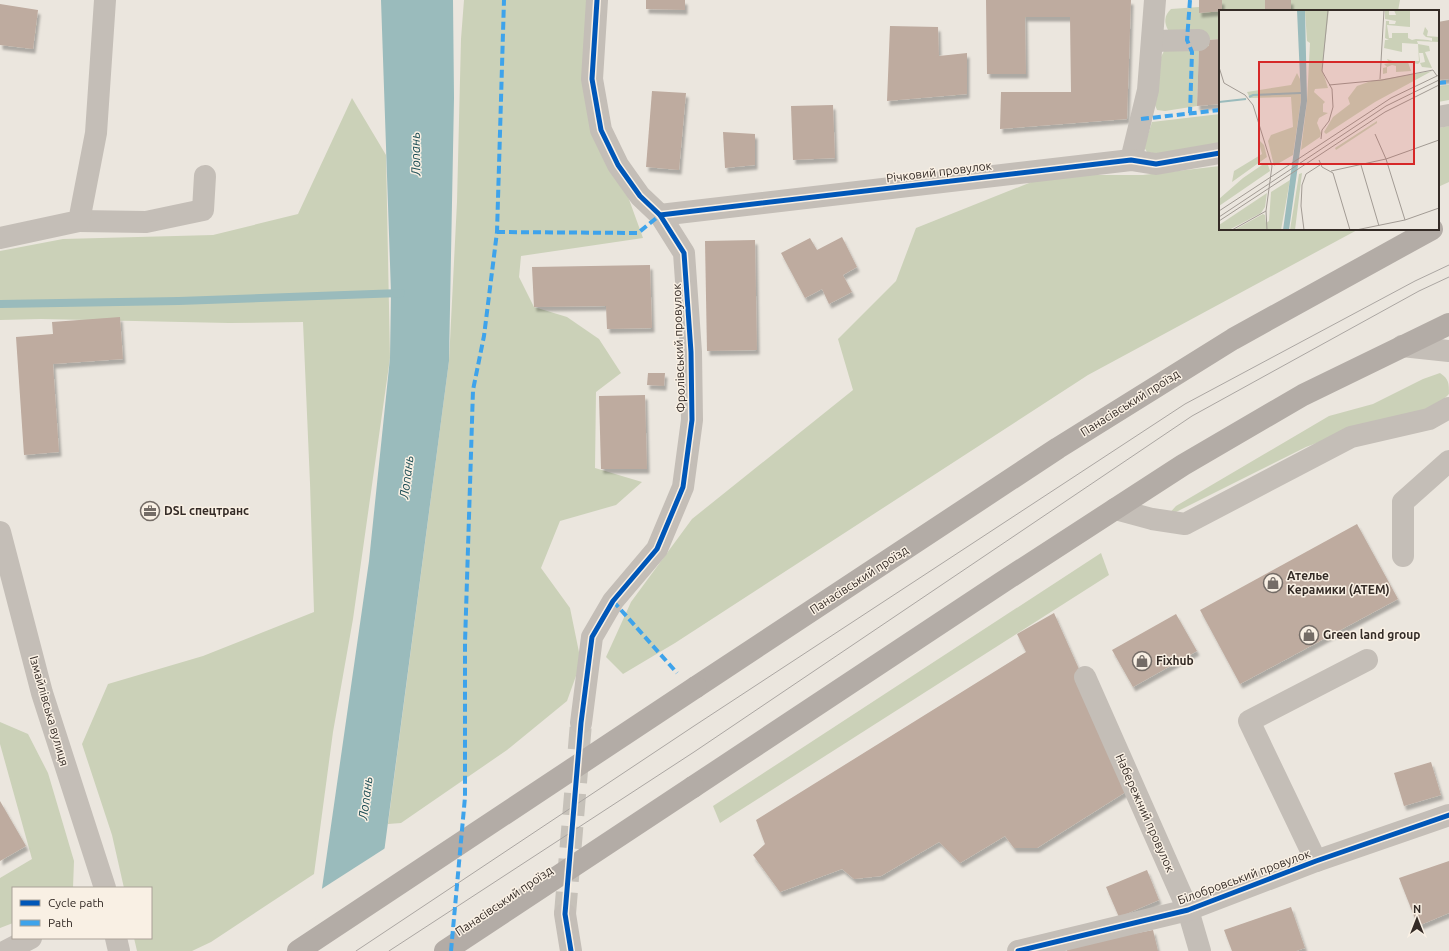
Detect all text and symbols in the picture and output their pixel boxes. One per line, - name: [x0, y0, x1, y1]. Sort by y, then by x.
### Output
- inset map: [1219, 10, 1439, 230]
- water label: Лопань: [408, 132, 422, 177]
- street label: Річковий провулок: [885, 159, 992, 184]
- street label: Фролівський провулок: [670, 283, 687, 413]
- street label: Панасівський проїзд: [1078, 367, 1182, 438]
- water label: Лопань: [396, 454, 416, 500]
- office icon: DSL спецтранс: [139, 500, 161, 522]
- place label: DSL спецтранс: [164, 504, 249, 517]
- street label: Панасівський проїзд: [807, 543, 910, 616]
- place label: Ателье Керамики (АТЕМ): [1287, 569, 1390, 597]
- shop icon: Ателье Керамики (АТЕМ): [1262, 572, 1284, 594]
- shop icon: Green land group: [1298, 624, 1320, 646]
- place label: Green land group: [1323, 628, 1421, 641]
- shop icon: Fixhub: [1131, 650, 1153, 672]
- street label: Ізмайлівська вулиця: [28, 654, 71, 767]
- place label: Fixhub: [1156, 654, 1194, 667]
- street label: Набережний провулок: [1113, 752, 1177, 874]
- water label: Лопань: [355, 775, 375, 821]
- street label: Білобровський провулок: [1176, 846, 1312, 907]
- street label: Панасівський проїзд: [453, 863, 555, 938]
- legend: [12, 887, 152, 939]
- text: Cycle path: [48, 896, 104, 909]
- north arrow: [1397, 899, 1437, 939]
- text: N: [1413, 903, 1421, 915]
- text: Path: [48, 916, 73, 929]

